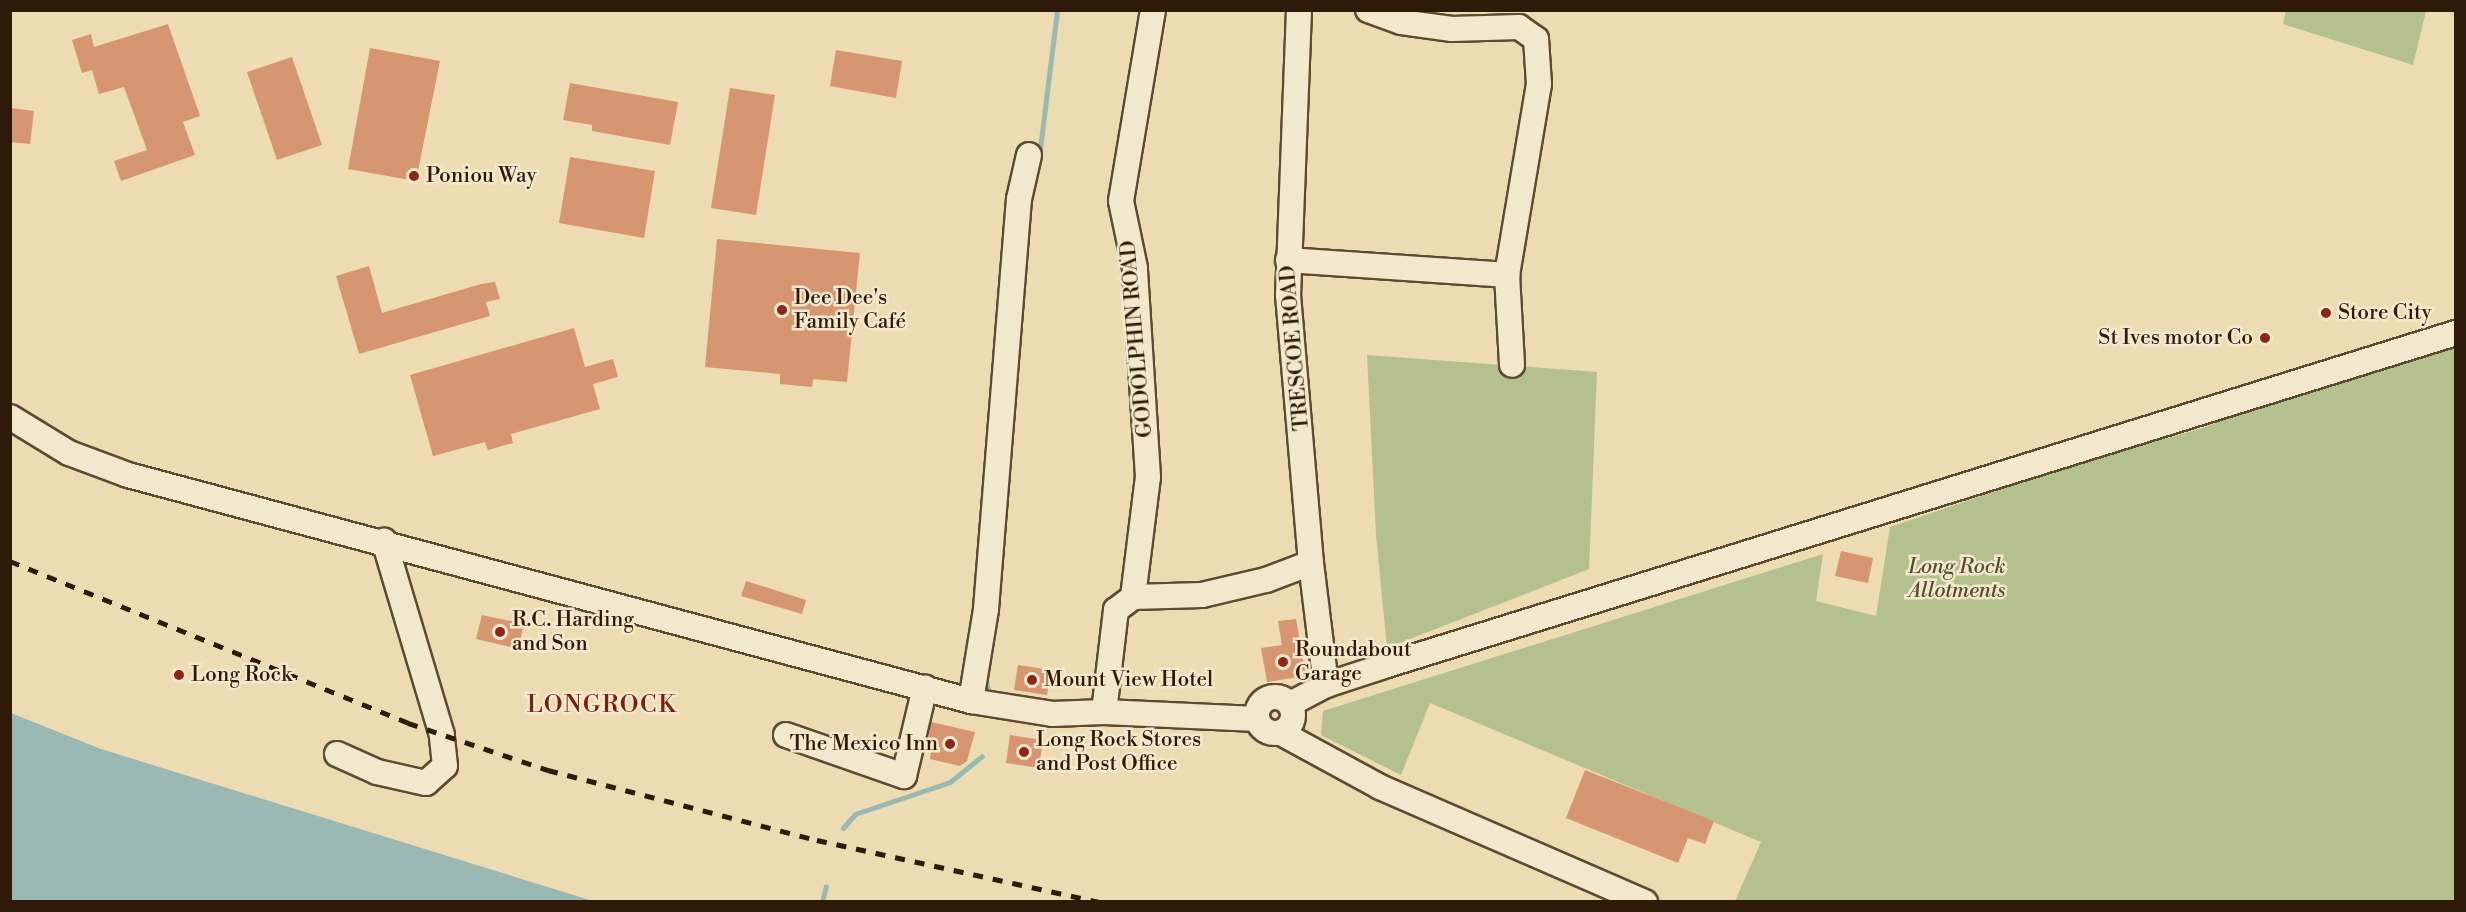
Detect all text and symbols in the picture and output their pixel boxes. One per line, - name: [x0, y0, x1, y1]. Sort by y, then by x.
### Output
- place label: Poniou Way: [426, 163, 537, 189]
- marker: Poniou Way: [407, 169, 421, 183]
- street label: GODOLPHIN ROAD: [1116, 239, 1158, 439]
- street label: TRESCOE ROAD: [1275, 264, 1315, 432]
- place label: Dee Dee's Family Café: [794, 285, 906, 335]
- place label: Store City: [2338, 300, 2432, 326]
- marker: Dee Dee's Family Café: [775, 303, 789, 317]
- marker: Store City: [2319, 306, 2333, 320]
- place label: St Ives motor Co: [2098, 325, 2253, 351]
- marker: St Ives motor Co: [2258, 331, 2272, 345]
- park label: Long Rock Allotments: [1909, 554, 2005, 604]
- place label: R.C. Harding and Son: [512, 607, 634, 657]
- marker: R.C. Harding and Son: [493, 625, 507, 639]
- place label: Roundabout Garage: [1295, 637, 1411, 687]
- marker: Roundabout Garage: [1276, 655, 1290, 669]
- place label: Long Rock: [191, 662, 292, 688]
- place label: Mount View Hotel: [1044, 667, 1213, 693]
- marker: Long Rock: [172, 668, 186, 682]
- marker: Mount View Hotel: [1025, 673, 1039, 687]
- district label: LONGROCK: [527, 692, 677, 720]
- place label: Long Rock Stores and Post Office: [1036, 727, 1201, 777]
- place label: The Mexico Inn: [790, 731, 938, 757]
- marker: The Mexico Inn: [943, 737, 957, 751]
- marker: Long Rock Stores and Post Office: [1017, 745, 1031, 759]

